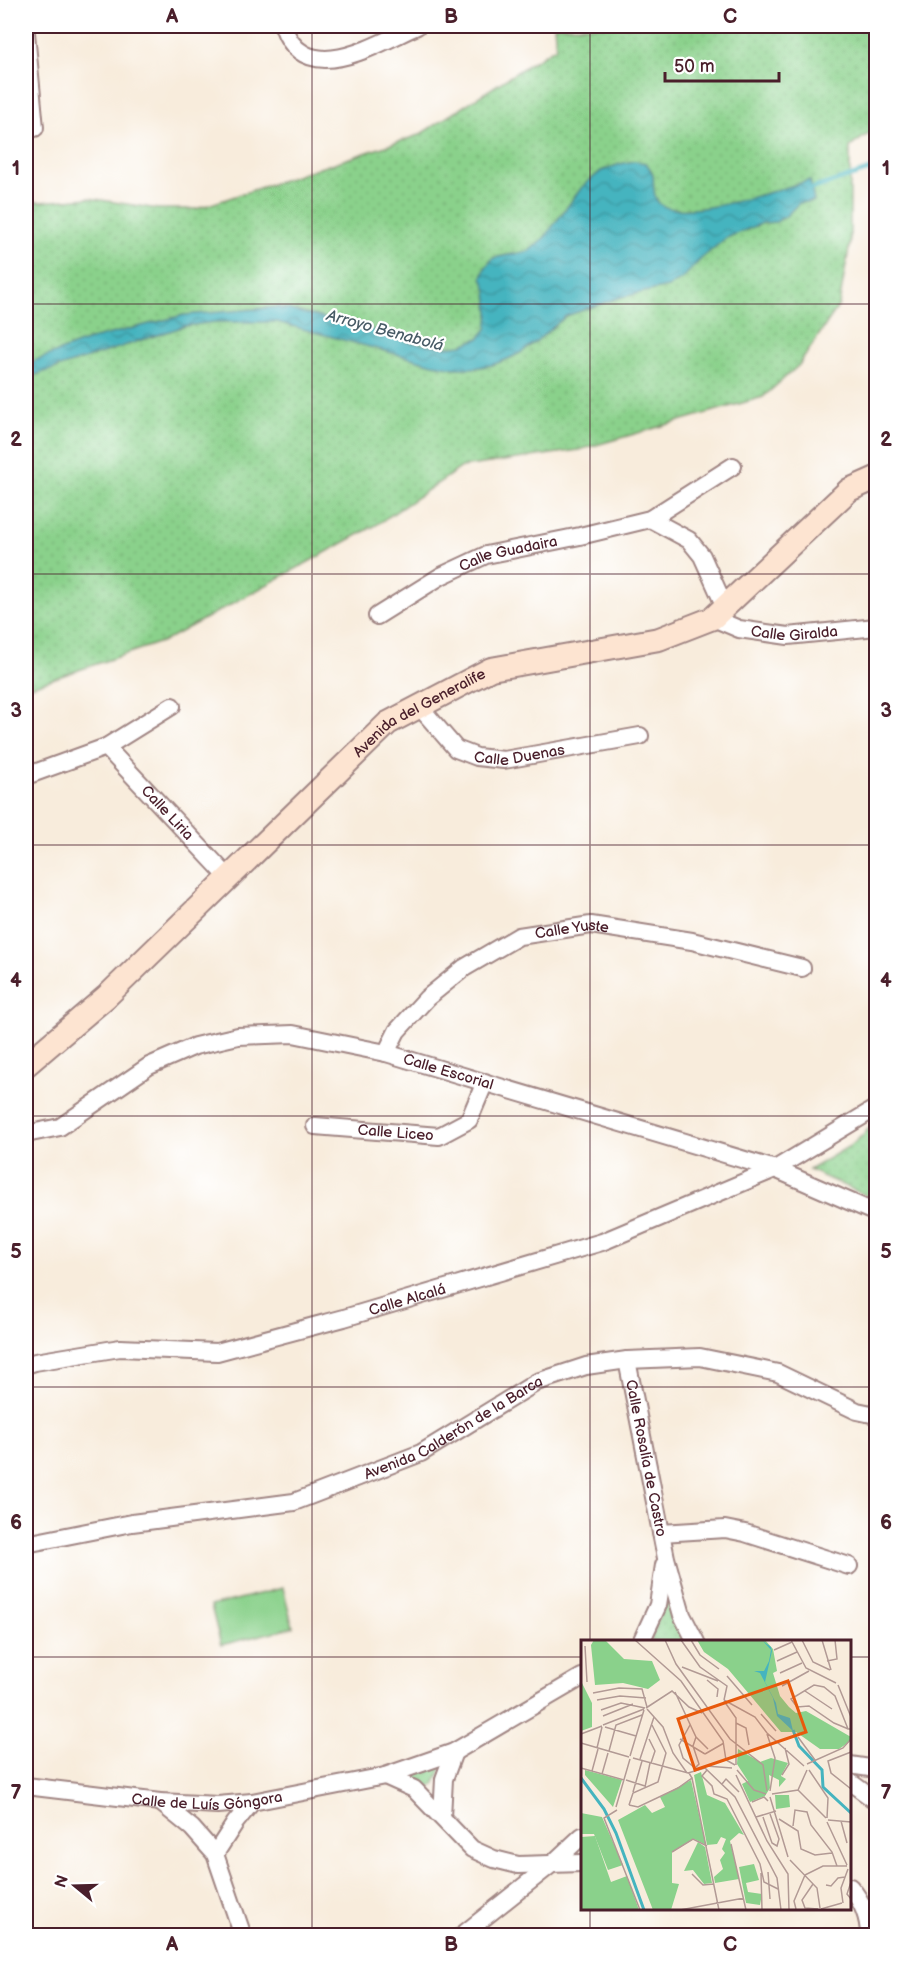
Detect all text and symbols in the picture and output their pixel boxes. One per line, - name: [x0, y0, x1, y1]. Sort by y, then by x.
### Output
- text: A: [165, 5, 179, 29]
- text: B: [444, 5, 458, 29]
- text: C: [723, 5, 737, 29]
- scale bar: [665, 45, 779, 83]
- text: 50 m: [674, 56, 715, 77]
- text: 1: [12, 157, 20, 181]
- text: 1: [882, 157, 890, 181]
- water label: Arroyo Benabolá: [324, 306, 445, 356]
- text: 2: [10, 428, 22, 452]
- text: 2: [880, 428, 892, 452]
- street label: Calle Guadaira: [456, 531, 559, 576]
- street label: Calle Giralda: [750, 621, 839, 646]
- street label: Avenida del Generalife: [349, 664, 489, 761]
- text: 3: [10, 699, 22, 723]
- text: 3: [880, 699, 892, 723]
- street label: Calle Duenas: [473, 740, 567, 770]
- street label: Calle Liria: [137, 781, 198, 844]
- street label: Calle Yuste: [534, 915, 610, 943]
- text: 4: [10, 969, 22, 993]
- text: 4: [880, 969, 892, 993]
- street label: Calle Escorial: [401, 1049, 496, 1094]
- street label: Calle Liceo: [357, 1120, 435, 1145]
- text: 5: [10, 1240, 22, 1264]
- text: 5: [880, 1240, 892, 1264]
- street label: Calle Alcalá: [366, 1279, 448, 1320]
- street label: Avenida Calderón de la Barca: [361, 1371, 545, 1484]
- street label: Calle Rosalía de Castro: [622, 1378, 671, 1538]
- text: 6: [10, 1511, 22, 1535]
- text: 6: [880, 1511, 892, 1535]
- inset map: [581, 1640, 851, 1910]
- text: 7: [10, 1781, 22, 1805]
- text: 7: [880, 1781, 892, 1805]
- street label: Calle de Luís Góngora: [130, 1787, 284, 1815]
- north arrow: [45, 1856, 105, 1916]
- text: N: [51, 1873, 73, 1890]
- text: A: [165, 1933, 179, 1957]
- text: B: [444, 1933, 458, 1957]
- text: C: [723, 1933, 737, 1957]

